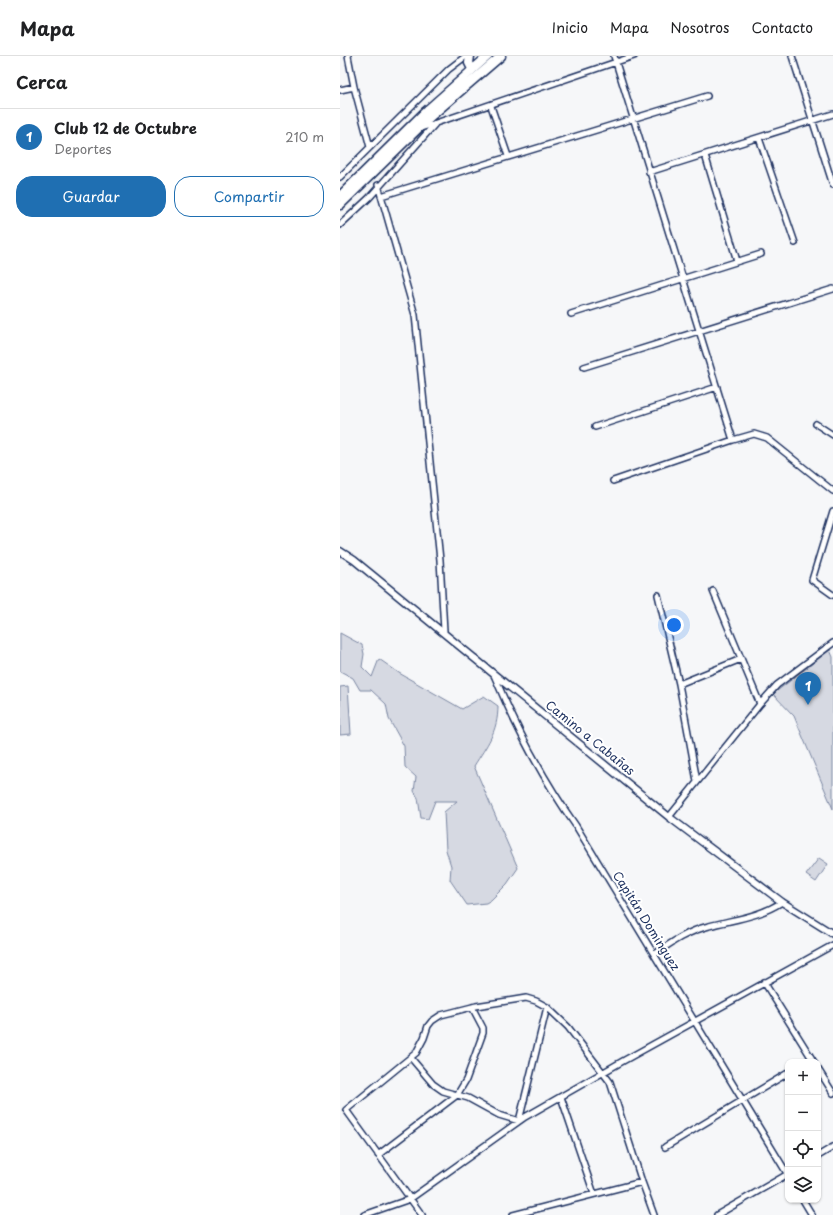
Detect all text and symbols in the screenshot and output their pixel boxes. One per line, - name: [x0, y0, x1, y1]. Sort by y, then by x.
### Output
- text: Mapa: [20, 14, 75, 42]
- text: Inicio: [552, 17, 588, 38]
- text: Mapa: [610, 17, 648, 38]
- text: Nosotros: [670, 17, 730, 38]
- text: Contacto: [752, 17, 813, 38]
- text: Cerca: [16, 69, 67, 95]
- text: Club 12 de Octubre: [54, 116, 197, 139]
- text: 1: [26, 127, 32, 146]
- text: 210 m: [285, 127, 324, 146]
- text: Deportes: [54, 139, 112, 158]
- button: Guardar: [16, 176, 166, 217]
- button: Compartir: [174, 176, 324, 217]
- your location: [664, 615, 684, 635]
- pin: 1: [795, 672, 821, 705]
- street label: Camino a Cabañas: [542, 696, 640, 779]
- street label: Capitán Dominguez: [609, 867, 685, 974]
- map controls: [785, 1059, 821, 1203]
- button: +: [785, 1059, 821, 1095]
- button: −: [785, 1095, 821, 1131]
- button: locate: [785, 1131, 821, 1167]
- button: layers: [785, 1167, 821, 1203]

